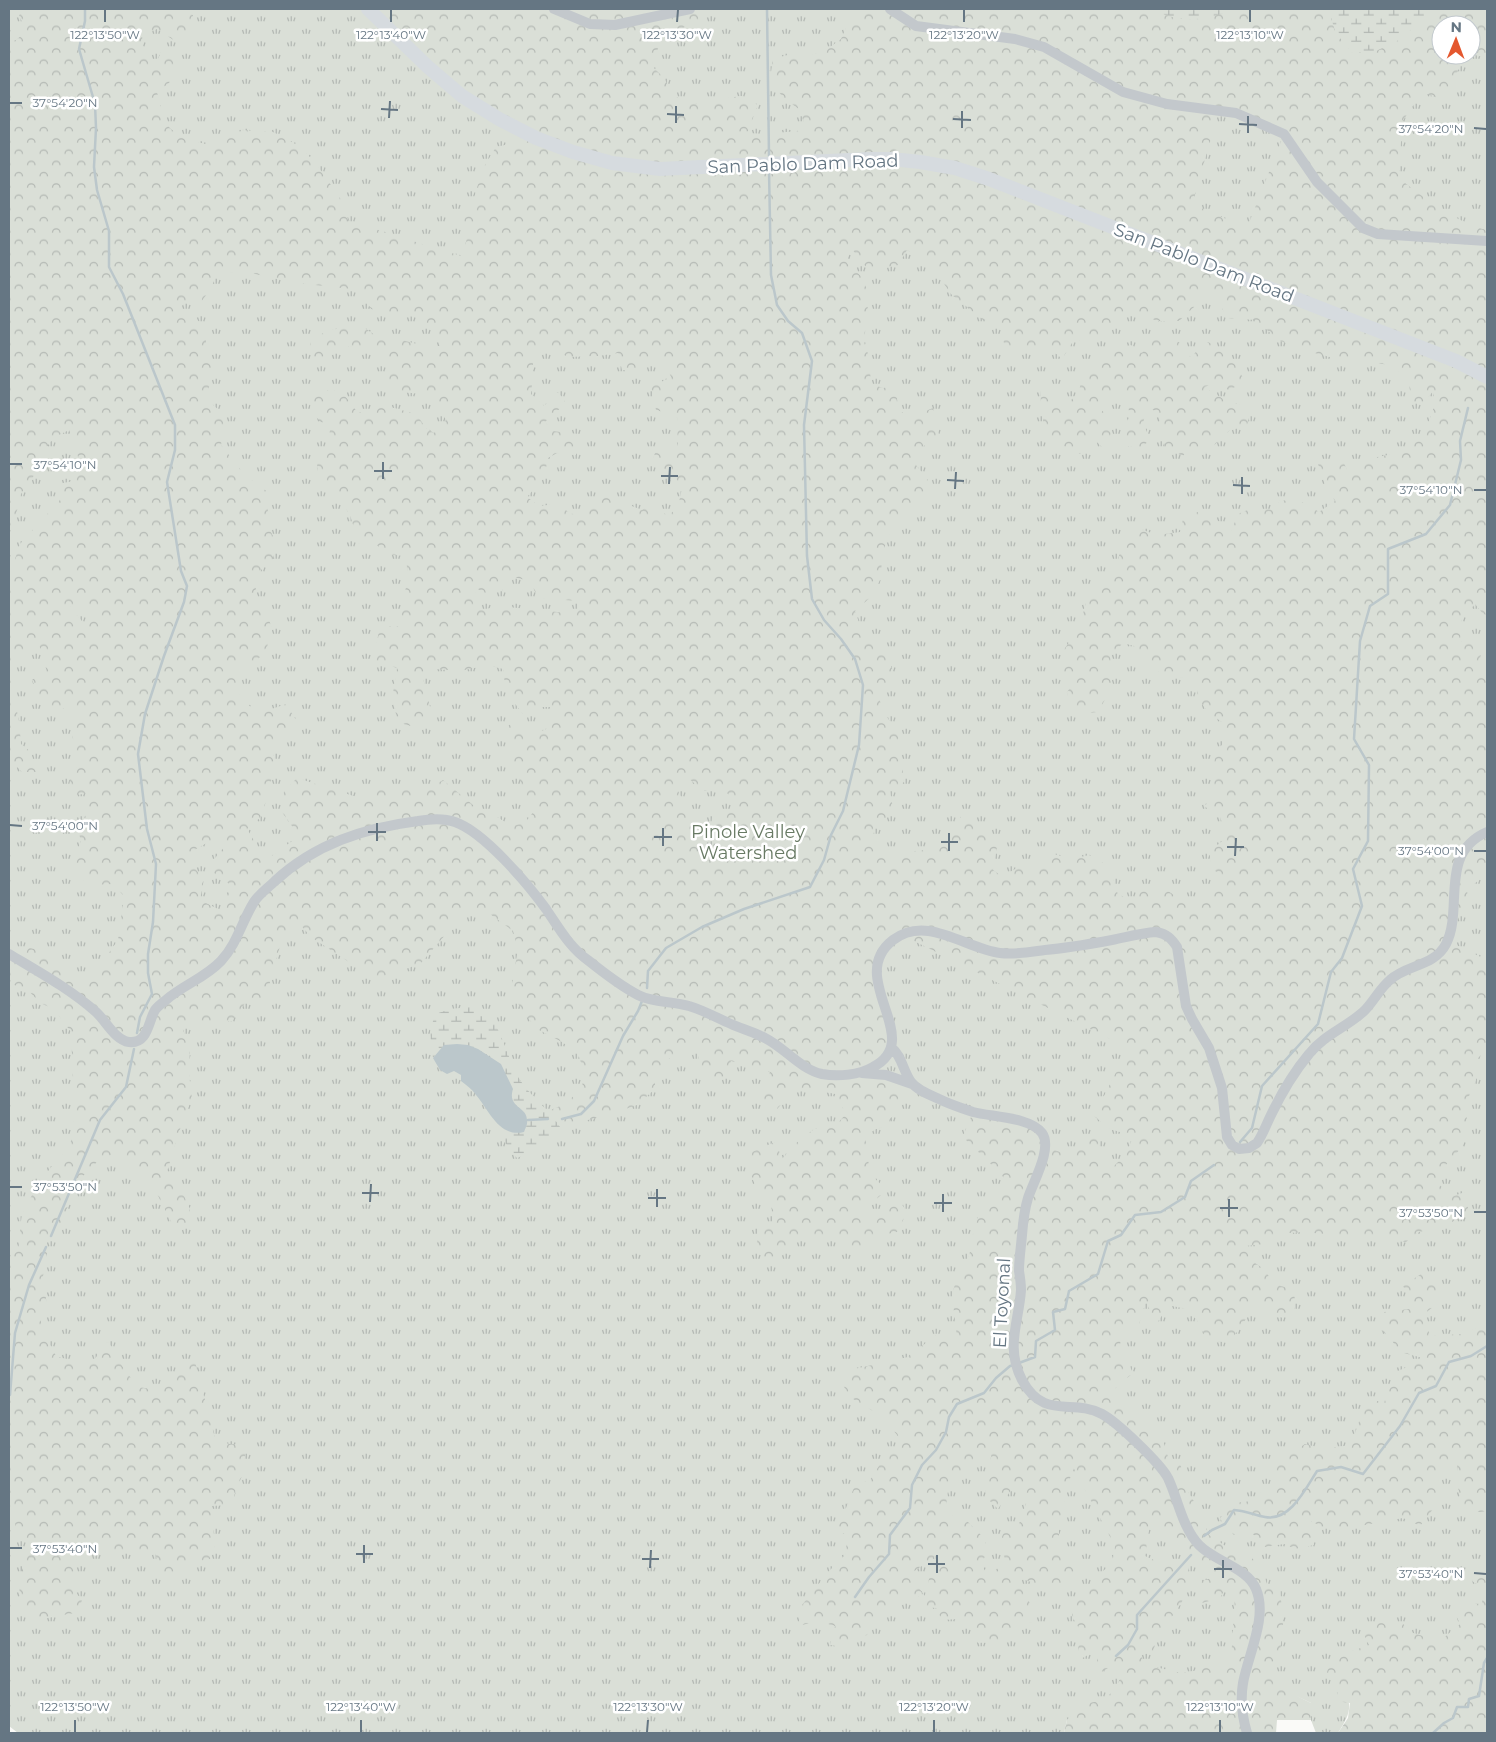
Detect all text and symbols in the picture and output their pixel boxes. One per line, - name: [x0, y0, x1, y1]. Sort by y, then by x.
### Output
- north arrow: [1431, 15, 1481, 65]
- text: N: [1450, 18, 1462, 36]
- text: 122°13'50"W: [70, 27, 140, 42]
- text: 122°13'40"W: [356, 27, 426, 42]
- text: 122°13'30"W: [642, 27, 712, 42]
- text: 122°13'20"W: [929, 27, 999, 42]
- text: 122°13'10"W: [1216, 27, 1284, 42]
- text: 37°54'20"N: [33, 95, 98, 110]
- text: 37°54'20"N: [1399, 121, 1464, 136]
- street label: San Pablo Dam Road: [707, 150, 899, 178]
- street label: San Pablo Dam Road: [1111, 218, 1297, 308]
- text: 37°54'10"N: [34, 457, 96, 472]
- text: 37°54'10"N: [1400, 482, 1462, 497]
- text: 37°54'00"N: [32, 818, 98, 833]
- park label: Pinole Valley Watershed: [691, 821, 805, 864]
- text: 37°54'00"N: [1398, 843, 1464, 858]
- text: 37°53'50"N: [33, 1179, 97, 1194]
- text: 37°53'50"N: [1399, 1205, 1463, 1220]
- street label: El Toyonal: [989, 1257, 1015, 1349]
- text: 37°53'40"N: [33, 1541, 97, 1556]
- text: 37°53'40"N: [1399, 1566, 1463, 1581]
- text: 122°13'50"W: [40, 1699, 110, 1714]
- text: 122°13'40"W: [326, 1699, 396, 1714]
- text: 122°13'30"W: [613, 1699, 683, 1714]
- text: 122°13'20"W: [899, 1699, 969, 1714]
- text: 122°13'10"W: [1186, 1699, 1254, 1714]

